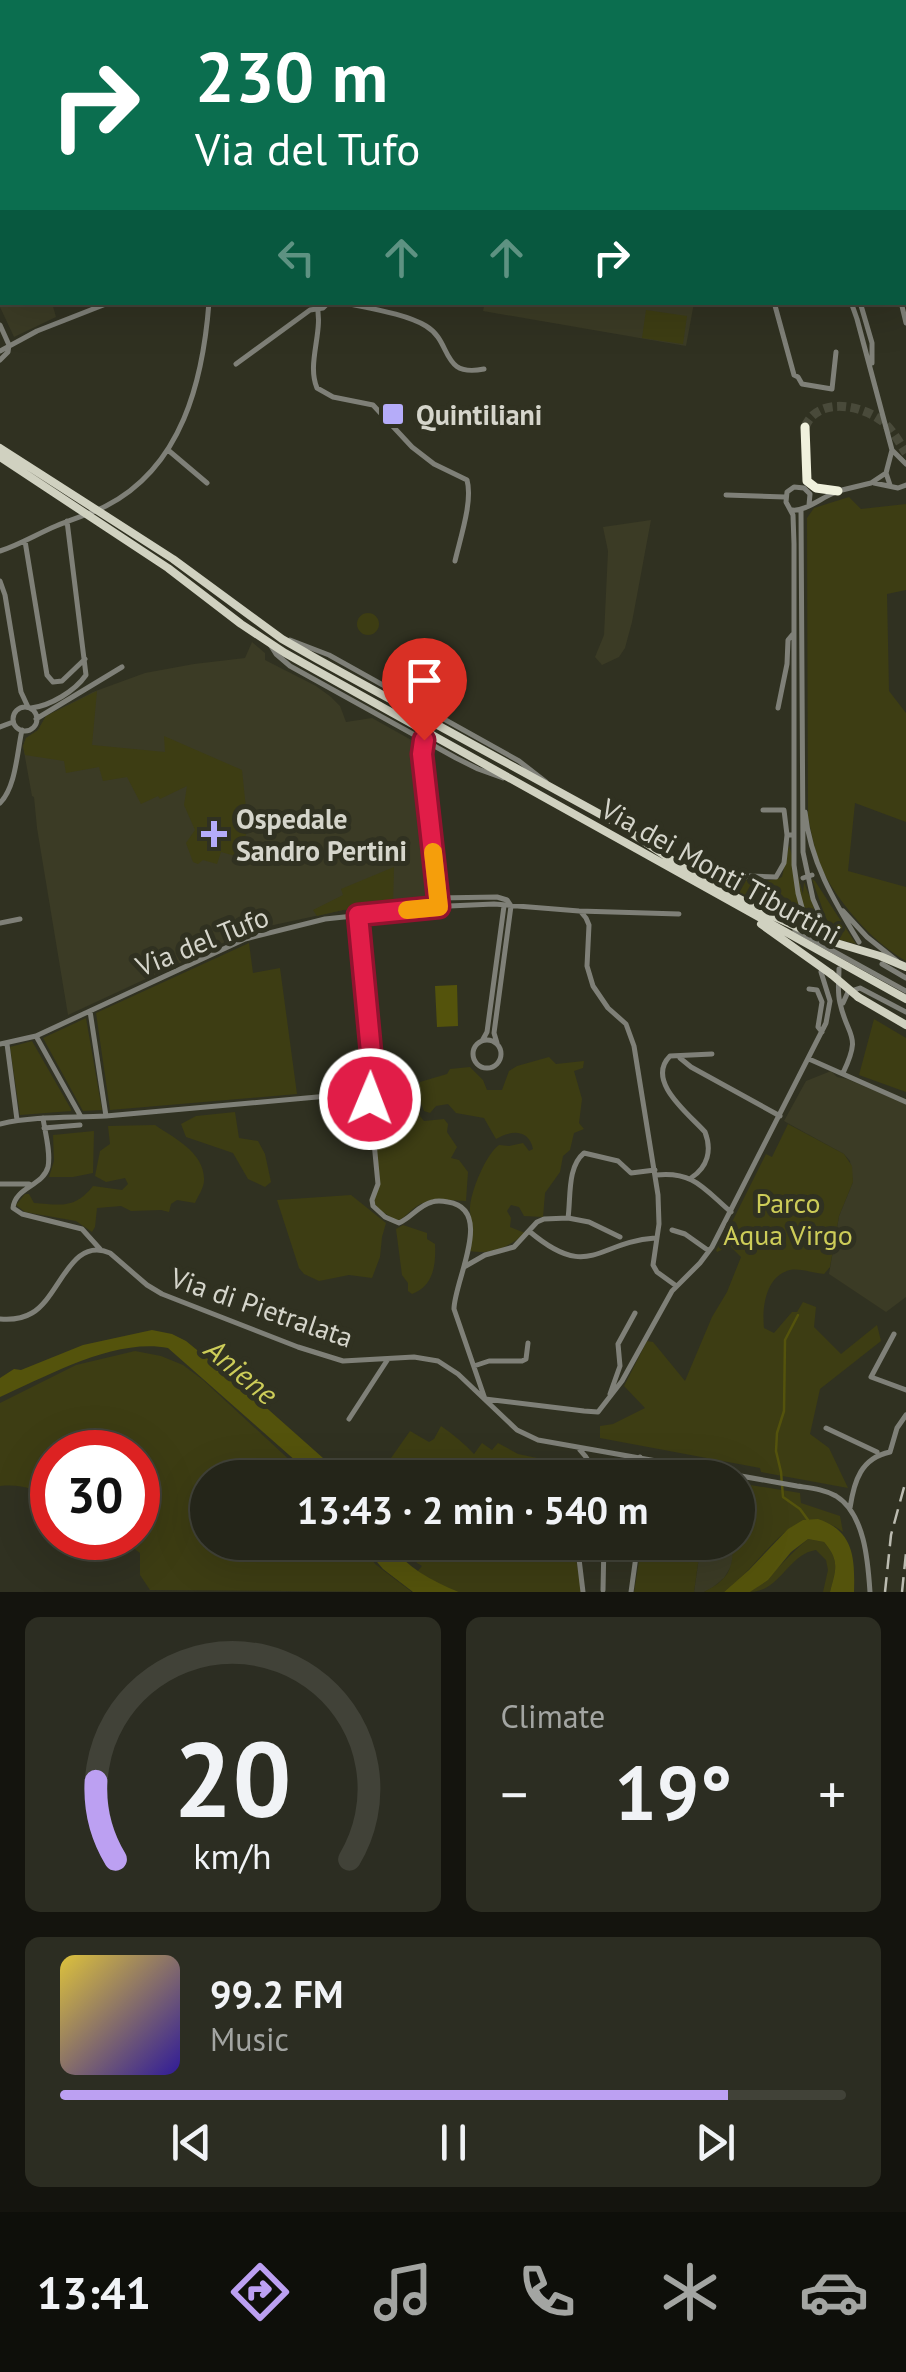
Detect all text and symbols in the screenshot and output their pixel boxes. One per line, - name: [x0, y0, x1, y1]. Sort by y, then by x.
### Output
- text: 230 m: [195, 31, 388, 121]
- icon: right: [30, 40, 160, 170]
- text: Via del Tufo: [195, 119, 420, 177]
- icon: left: [269, 230, 324, 285]
- icon: ahead: [374, 230, 429, 285]
- icon: ahead: [479, 230, 534, 285]
- icon: right: [584, 230, 639, 285]
- place label: Quintiliani: [416, 396, 542, 433]
- marker: Quintiliani: [380, 401, 406, 427]
- pin: [382, 638, 467, 741]
- icon: arrive: [397, 653, 452, 708]
- street label: Via dei Monti Tiburtini: [594, 789, 847, 952]
- place label: Ospedale Sandro Pertini: [236, 800, 407, 869]
- marker: Ospedale Sandro Pertini: [201, 821, 227, 847]
- street label: Via del Tufo: [129, 898, 274, 985]
- position arrow: [318, 1047, 422, 1151]
- park label: Parco Aqua Virgo: [723, 1184, 853, 1253]
- street label: Via di Pietralata: [165, 1258, 358, 1356]
- water label: Aniene: [197, 1329, 287, 1413]
- speed limit sign: 30: [30, 1430, 160, 1560]
- text: 13:43 · 2 min · 540 m: [297, 1485, 648, 1534]
- text: Climate: [501, 1695, 605, 1737]
- text: 20: [174, 1711, 292, 1846]
- text: 19°: [614, 1744, 732, 1841]
- text: −: [501, 1758, 528, 1829]
- text: +: [818, 1758, 846, 1829]
- text: km/h: [194, 1833, 272, 1879]
- text: 99.2 FM: [210, 1969, 343, 2018]
- text: Music: [210, 2018, 289, 2060]
- icon: previous: [164, 2115, 219, 2170]
- icon: pause: [426, 2115, 481, 2170]
- icon: next: [688, 2115, 743, 2170]
- icon: directions: [225, 2257, 295, 2327]
- icon: music: [368, 2257, 438, 2327]
- icon: phone: [512, 2257, 582, 2327]
- icon: climate: [655, 2257, 725, 2327]
- icon: car: [799, 2257, 869, 2327]
- text: 13:41: [37, 2263, 151, 2321]

